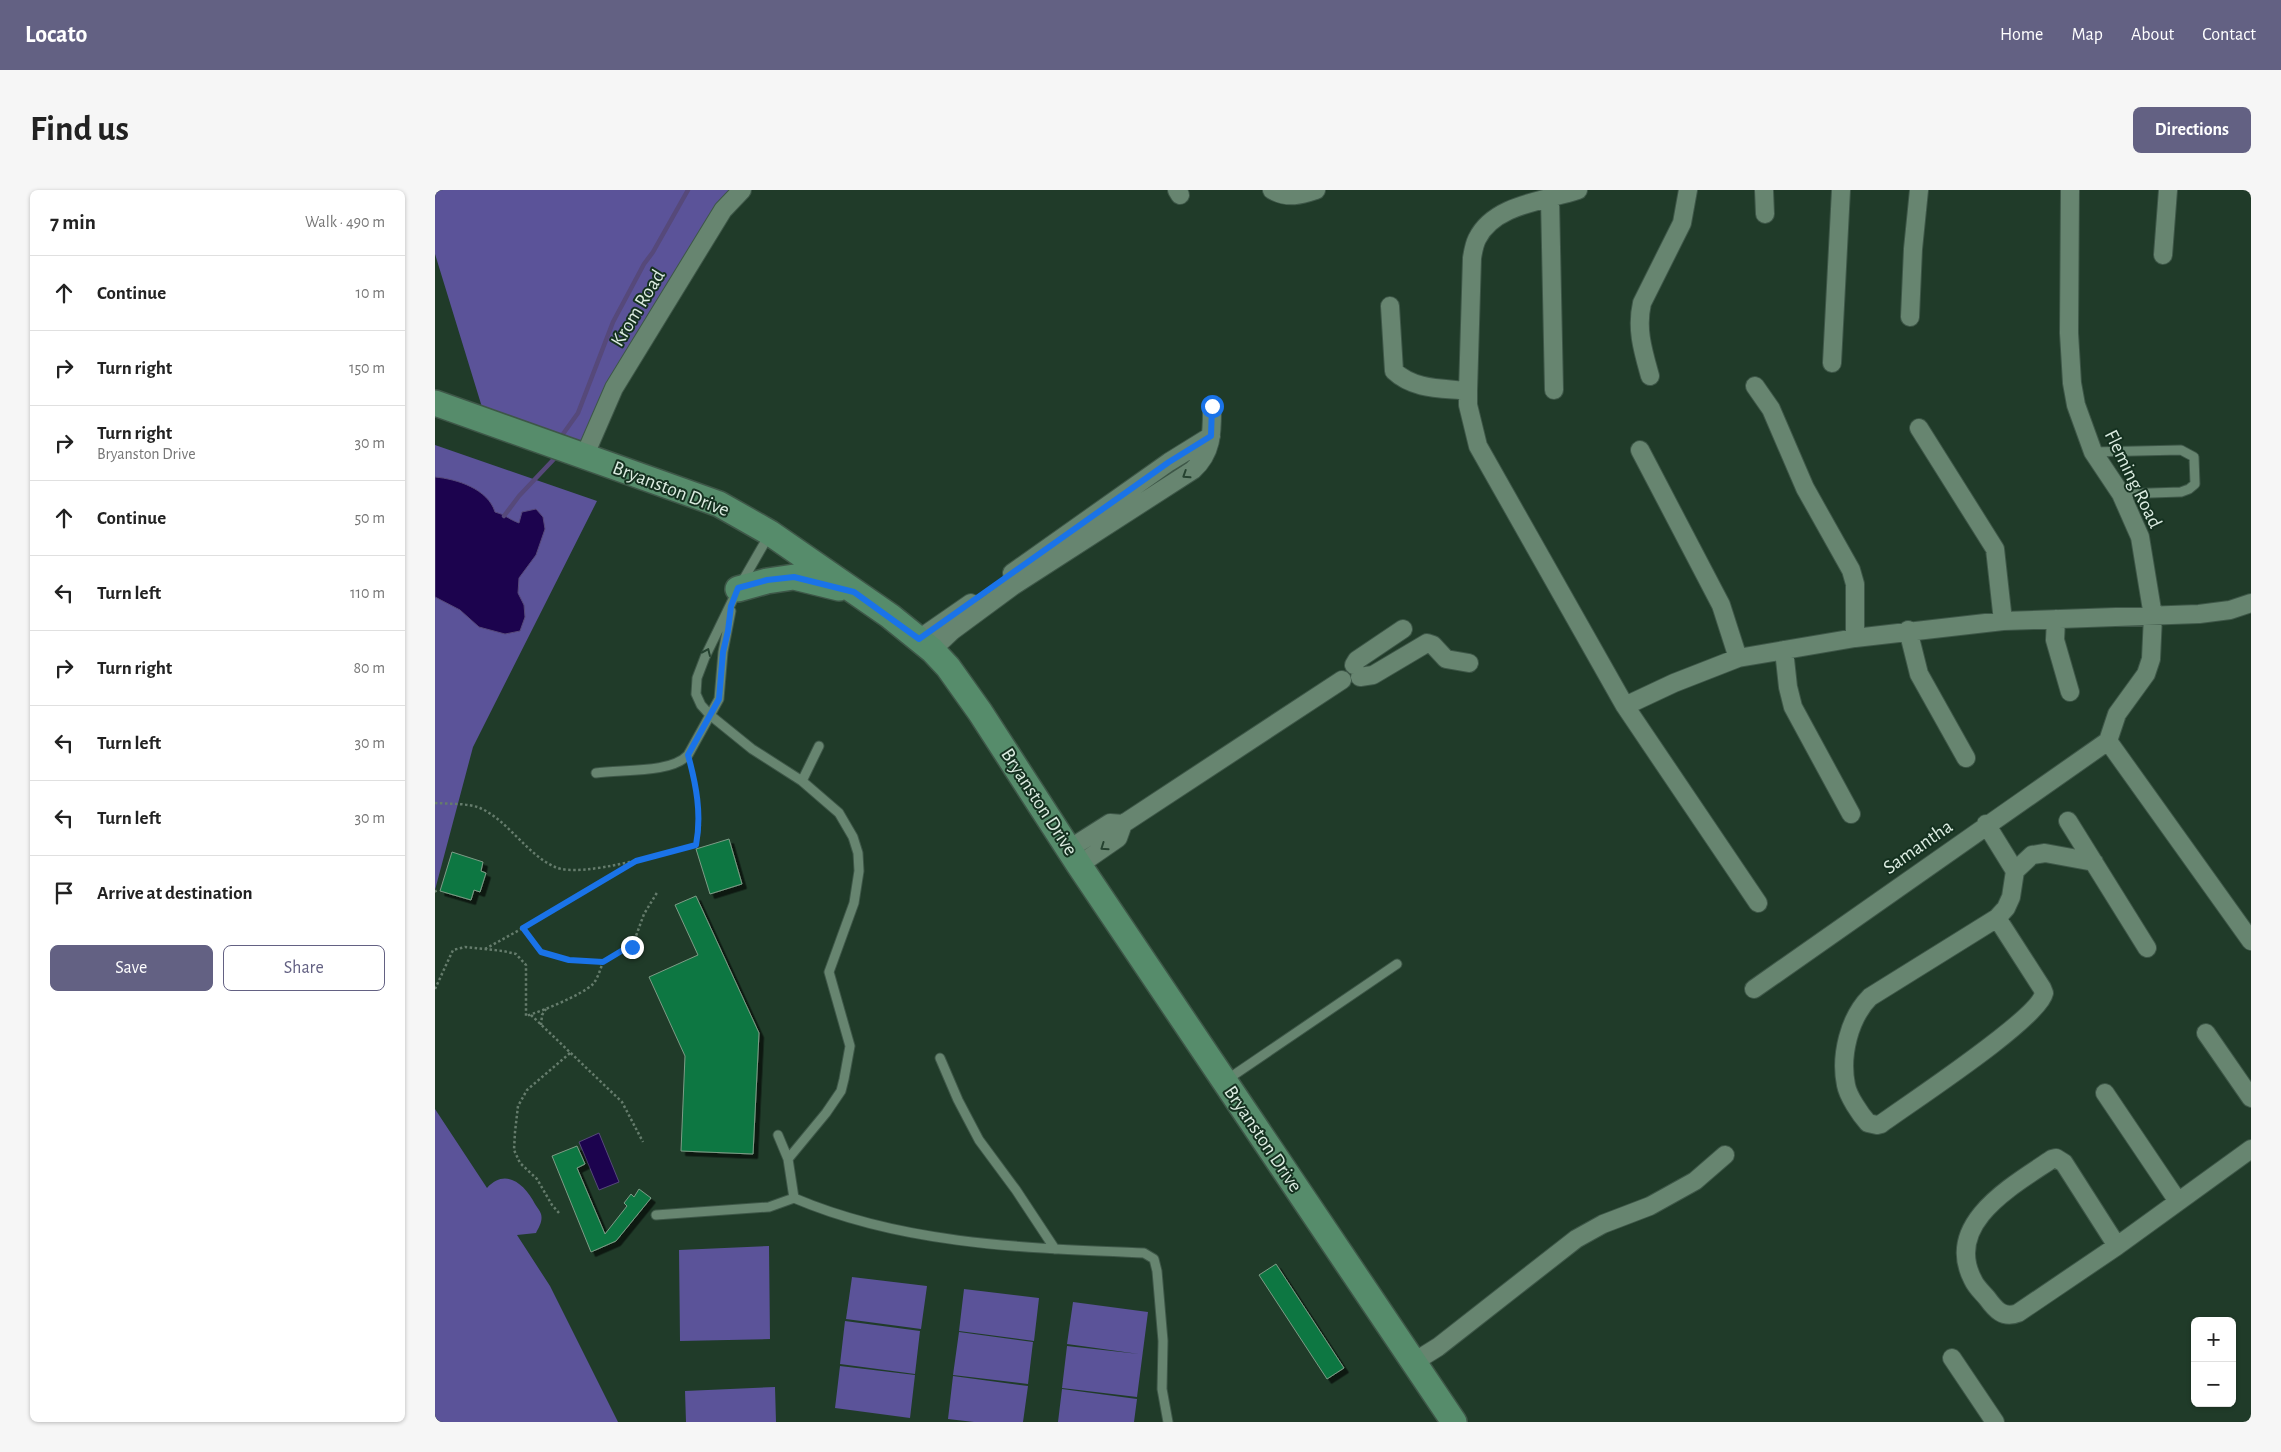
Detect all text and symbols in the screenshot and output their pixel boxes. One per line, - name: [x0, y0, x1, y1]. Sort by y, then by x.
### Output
- text: Locato: [25, 23, 87, 47]
- text: Home: [2000, 26, 2043, 44]
- text: Map: [2071, 26, 2103, 44]
- text: About: [2131, 26, 2174, 44]
- text: Contact: [2202, 26, 2256, 44]
- button: Directions: [2133, 107, 2251, 153]
- text: Find us: [30, 112, 129, 147]
- text: 7 min: [50, 212, 96, 233]
- text: Walk · 490 m: [305, 214, 385, 230]
- street label: Krom Road: [607, 266, 669, 350]
- icon: ahead: [50, 279, 78, 307]
- text: Continue: [97, 284, 166, 303]
- text: 10 m: [356, 285, 385, 301]
- icon: right: [50, 354, 78, 382]
- text: Turn right: [97, 359, 172, 378]
- text: 150 m: [349, 360, 385, 376]
- route start: [1201, 395, 1224, 418]
- text: Turn right: [97, 424, 172, 443]
- street label: Fleming Road: [2101, 427, 2165, 531]
- icon: right: [50, 429, 78, 457]
- text: 30 m: [355, 435, 385, 451]
- text: Bryanston Drive: [97, 446, 196, 462]
- street label: Bryanston Drive: [610, 458, 732, 520]
- one-way arrow: [1182, 468, 1191, 478]
- icon: ahead: [50, 504, 78, 532]
- text: Continue: [97, 509, 166, 528]
- text: 50 m: [354, 510, 385, 526]
- icon: left: [50, 579, 78, 607]
- text: Turn left: [97, 584, 161, 603]
- text: 110 m: [350, 585, 385, 601]
- one-way arrow: [701, 648, 711, 657]
- icon: right: [50, 654, 78, 682]
- text: Turn right: [97, 659, 172, 678]
- text: 80 m: [354, 660, 385, 676]
- icon: left: [50, 729, 78, 757]
- text: Turn left: [97, 734, 161, 753]
- text: 30 m: [355, 735, 385, 751]
- street label: Bryanston Drive: [997, 745, 1081, 859]
- icon: left: [50, 804, 78, 832]
- text: Turn left: [97, 809, 161, 828]
- text: 30 m: [355, 810, 385, 826]
- street label: Samantha: [1880, 816, 1956, 878]
- one-way arrow: [1101, 841, 1110, 850]
- icon: arrive: [50, 879, 78, 907]
- text: Arrive at destination: [97, 884, 253, 903]
- route end: [621, 936, 644, 959]
- button: Save: [50, 945, 213, 991]
- button: Share: [223, 945, 385, 991]
- street label: Bryanston Drive: [1220, 1082, 1306, 1196]
- map controls: [2191, 1317, 2236, 1407]
- button: +: [2191, 1317, 2236, 1362]
- button: −: [2191, 1362, 2236, 1407]

